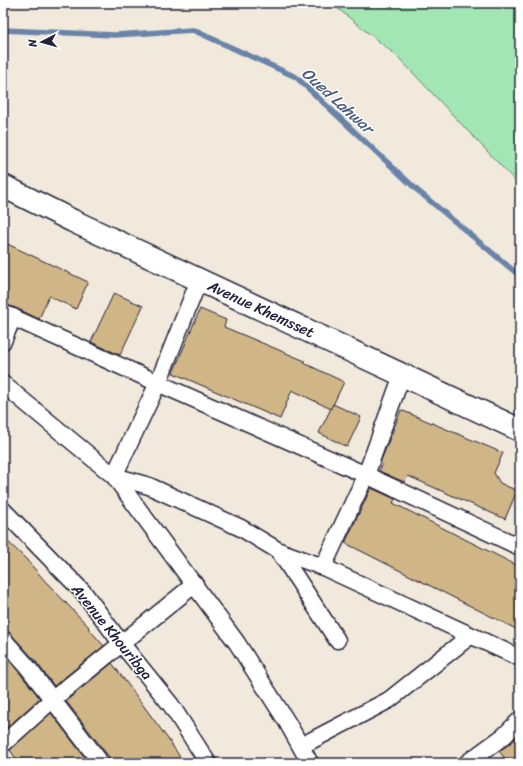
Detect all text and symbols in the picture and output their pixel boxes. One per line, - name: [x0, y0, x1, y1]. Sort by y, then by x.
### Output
- north arrow: [22, 22, 62, 62]
- text: N: [23, 38, 43, 49]
- water label: Oued Lahwar: [295, 60, 383, 143]
- street label: Avenue Khemsset: [202, 272, 319, 345]
- street label: Avenue Khouribga: [64, 577, 159, 686]

